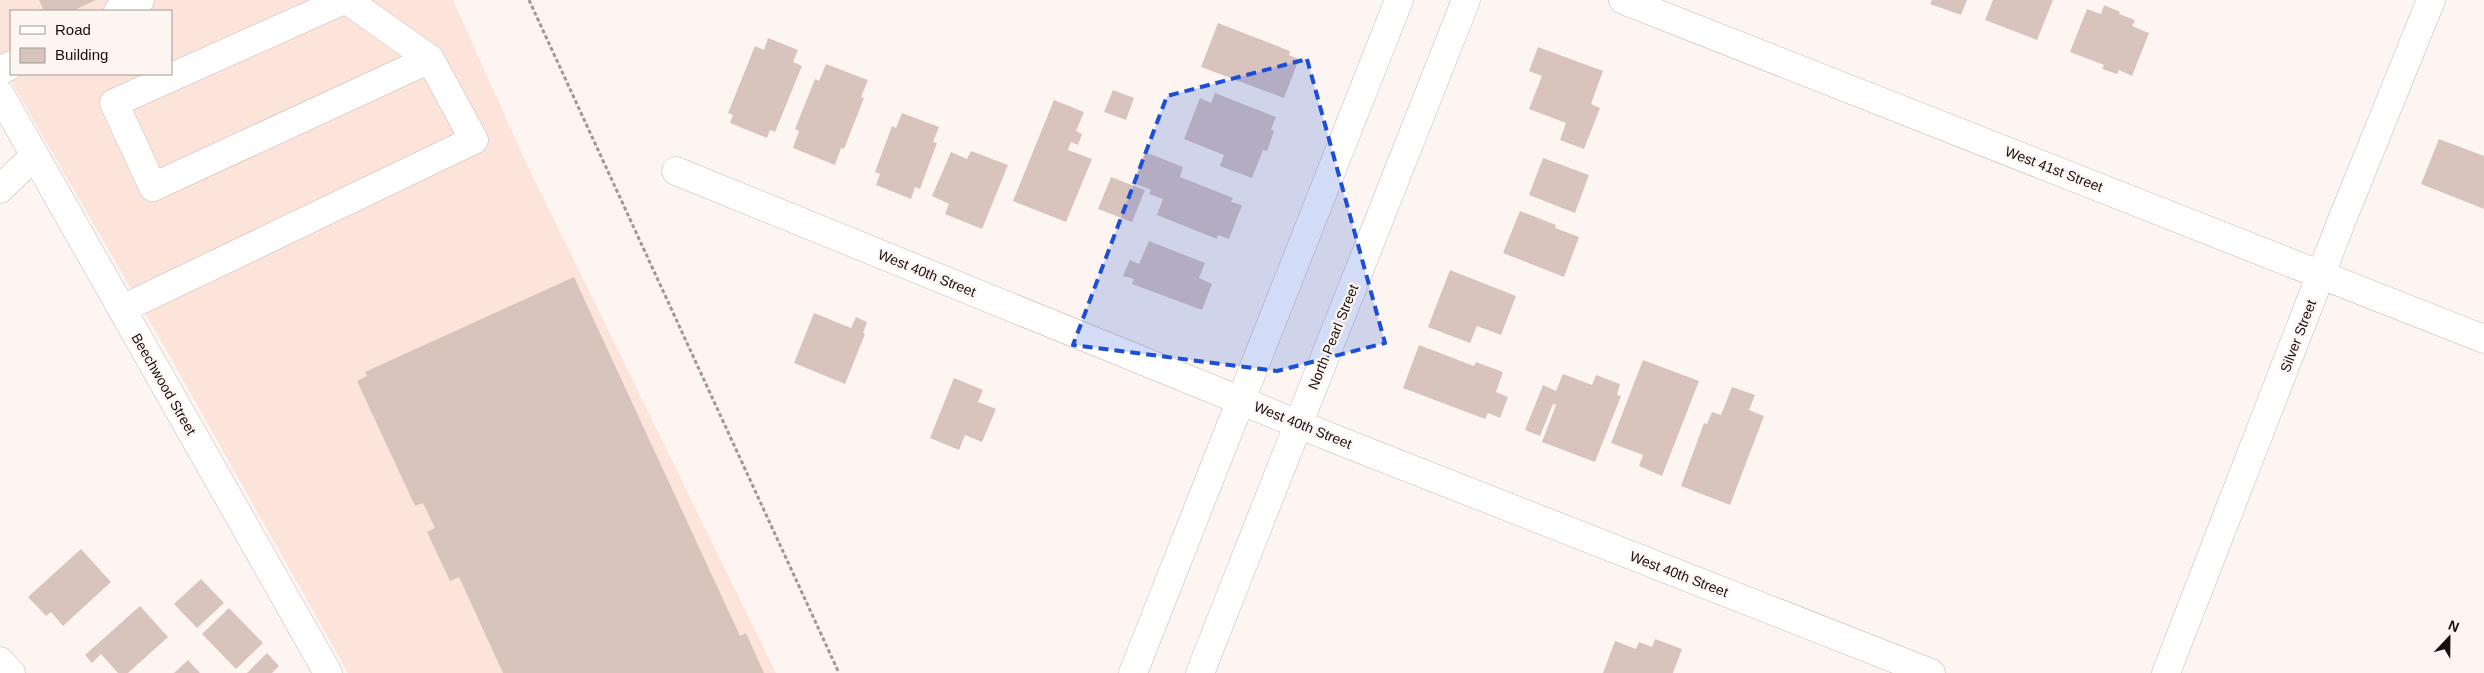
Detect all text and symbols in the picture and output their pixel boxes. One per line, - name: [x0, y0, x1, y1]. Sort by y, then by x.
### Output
- legend: [10, 10, 172, 75]
- text: Road: [55, 21, 91, 38]
- text: Building: [55, 46, 108, 63]
- street label: West 41st Street: [2003, 143, 2105, 195]
- street label: West 40th Street: [876, 246, 978, 300]
- street label: North Pearl Street: [1305, 282, 1361, 392]
- street label: Silver Street: [2277, 297, 2319, 374]
- street label: Beechwood Street: [128, 330, 200, 438]
- street label: West 40th Street: [1252, 398, 1354, 452]
- street label: West 40th Street: [1628, 548, 1731, 600]
- north arrow: [2424, 613, 2474, 663]
- text: N: [2446, 617, 2462, 635]

